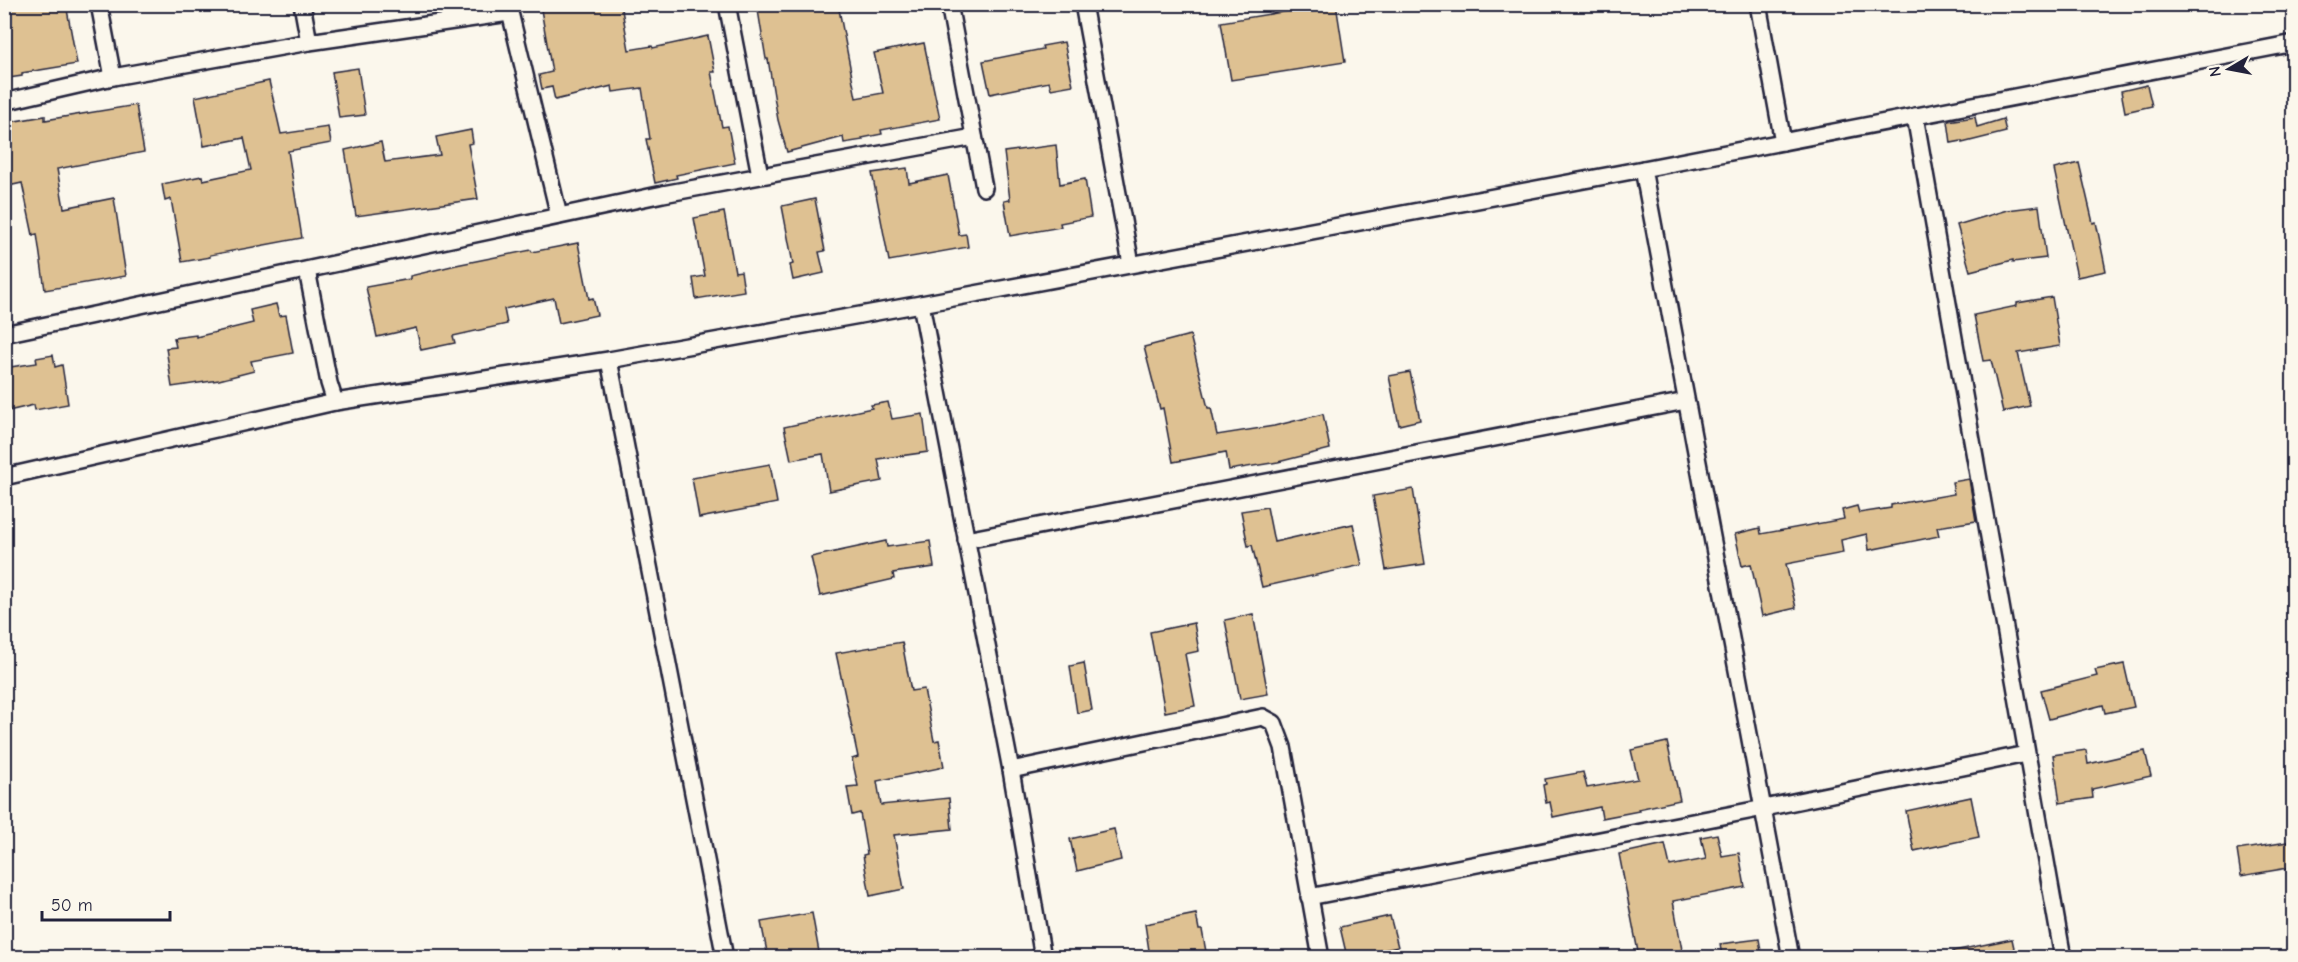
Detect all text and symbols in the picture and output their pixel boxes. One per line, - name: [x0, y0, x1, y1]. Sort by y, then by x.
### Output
- north arrow: [2199, 39, 2259, 99]
- text: N: [2205, 65, 2225, 78]
- scale bar: [42, 884, 170, 922]
- text: 50 m: [51, 895, 93, 916]

